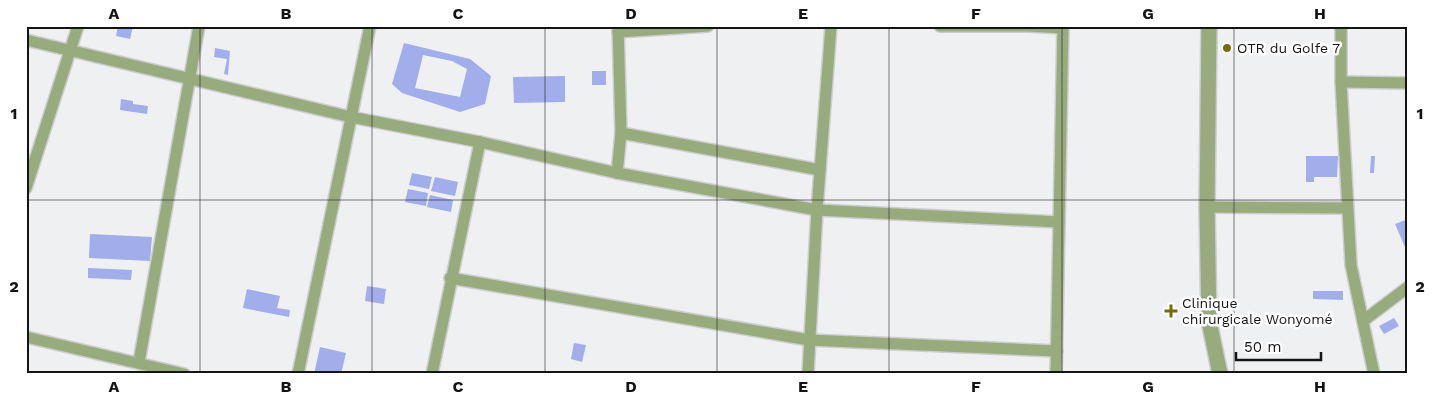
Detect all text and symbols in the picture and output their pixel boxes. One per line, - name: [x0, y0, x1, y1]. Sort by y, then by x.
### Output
- text: A: [109, 4, 120, 23]
- text: B: [281, 4, 292, 23]
- text: C: [453, 4, 464, 23]
- text: D: [625, 4, 637, 23]
- text: E: [798, 4, 808, 23]
- text: F: [971, 4, 981, 23]
- text: G: [1142, 4, 1154, 23]
- text: H: [1314, 4, 1326, 23]
- place label: OTR du Golfe 7: [1237, 40, 1340, 56]
- marker: OTR du Golfe 7: [1221, 42, 1233, 54]
- text: 1: [11, 104, 17, 123]
- text: 1: [1417, 104, 1423, 123]
- text: 2: [9, 277, 19, 296]
- text: 2: [1415, 277, 1425, 296]
- place label: Clinique chirurgicale Wonyomé: [1182, 295, 1333, 327]
- marker: Clinique chirurgicale Wonyomé: [1164, 304, 1178, 318]
- scale bar: [1236, 330, 1322, 362]
- text: 50 m: [1244, 338, 1281, 356]
- text: A: [109, 377, 120, 396]
- text: B: [281, 377, 292, 396]
- text: C: [453, 377, 464, 396]
- text: D: [625, 377, 637, 396]
- text: E: [798, 377, 808, 396]
- text: F: [971, 377, 981, 396]
- text: G: [1142, 377, 1154, 396]
- text: H: [1314, 377, 1326, 396]

